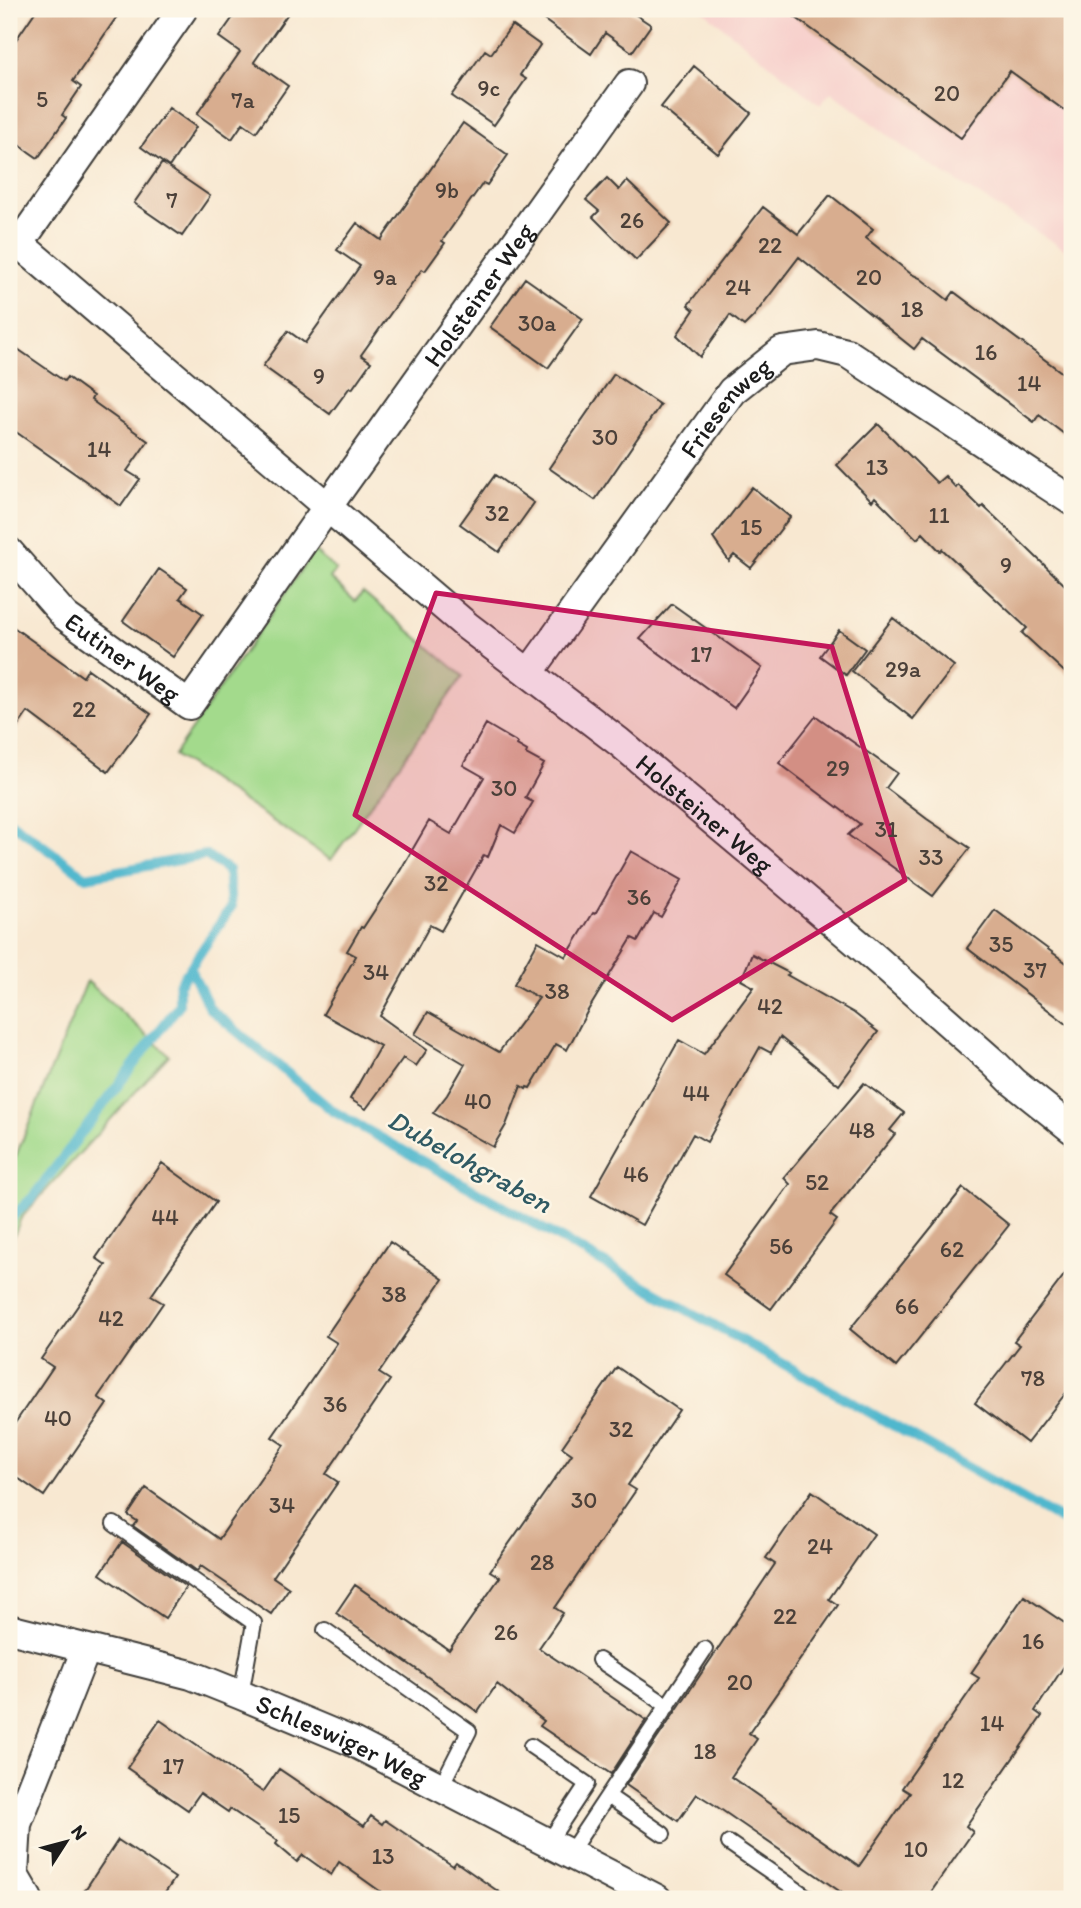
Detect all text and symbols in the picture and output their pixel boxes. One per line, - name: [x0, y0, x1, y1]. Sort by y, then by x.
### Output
- house number: 9c: [478, 74, 501, 102]
- house number: 20: [934, 79, 960, 107]
- house number: 5: [36, 85, 48, 113]
- house number: 7a: [231, 86, 255, 114]
- house number: 9b: [435, 176, 459, 204]
- house number: 7: [166, 186, 178, 214]
- house number: 26: [620, 206, 644, 234]
- street label: Holsteiner Weg: [416, 216, 541, 373]
- house number: 22: [758, 231, 782, 259]
- house number: 9a: [373, 263, 397, 291]
- house number: 20: [856, 263, 882, 291]
- house number: 24: [725, 273, 751, 301]
- house number: 18: [900, 295, 924, 323]
- house number: 30a: [518, 309, 556, 337]
- house number: 16: [975, 338, 997, 366]
- street label: Friesenweg: [673, 349, 778, 464]
- house number: 9: [313, 362, 325, 390]
- house number: 14: [1017, 369, 1041, 397]
- house number: 30: [592, 423, 618, 451]
- house number: 14: [87, 435, 111, 463]
- house number: 13: [865, 453, 889, 481]
- house number: 32: [485, 499, 509, 527]
- house number: 11: [928, 501, 950, 529]
- house number: 15: [740, 513, 762, 541]
- house number: 9: [1000, 551, 1012, 579]
- street label: Eutiner Weg: [59, 605, 187, 710]
- house number: 17: [690, 640, 712, 668]
- house number: 29a: [885, 655, 921, 683]
- house number: 22: [72, 695, 96, 723]
- street label: Holsteiner Weg: [629, 747, 780, 881]
- house number: 29: [826, 754, 850, 782]
- house number: 30: [491, 774, 517, 802]
- house number: 31: [874, 815, 898, 843]
- house number: 33: [918, 843, 944, 871]
- house number: 32: [424, 869, 448, 897]
- house number: 36: [627, 883, 651, 911]
- house number: 35: [989, 930, 1013, 958]
- house number: 37: [1023, 956, 1047, 984]
- house number: 34: [363, 958, 389, 986]
- house number: 38: [544, 977, 570, 1005]
- house number: 42: [757, 992, 783, 1020]
- house number: 44: [682, 1079, 710, 1107]
- house number: 40: [464, 1087, 492, 1115]
- water label: Dubelohgraben: [382, 1102, 558, 1220]
- house number: 48: [849, 1116, 875, 1144]
- house number: 46: [623, 1160, 649, 1188]
- house number: 52: [805, 1168, 829, 1196]
- house number: 44: [151, 1203, 179, 1231]
- house number: 56: [769, 1232, 793, 1260]
- house number: 62: [940, 1235, 964, 1263]
- house number: 38: [381, 1280, 407, 1308]
- house number: 66: [895, 1292, 919, 1320]
- house number: 42: [98, 1304, 124, 1332]
- house number: 78: [1021, 1364, 1045, 1392]
- house number: 36: [323, 1390, 347, 1418]
- house number: 40: [44, 1404, 72, 1432]
- house number: 32: [609, 1415, 633, 1443]
- house number: 30: [571, 1486, 597, 1514]
- house number: 34: [269, 1491, 295, 1519]
- house number: 24: [807, 1532, 833, 1560]
- house number: 28: [530, 1548, 554, 1576]
- house number: 22: [773, 1602, 797, 1630]
- house number: 26: [494, 1618, 518, 1646]
- house number: 16: [1022, 1627, 1044, 1655]
- house number: 20: [727, 1668, 753, 1696]
- street label: Schleswiger Weg: [251, 1687, 433, 1794]
- house number: 14: [980, 1709, 1004, 1737]
- house number: 18: [693, 1737, 717, 1765]
- house number: 17: [162, 1752, 184, 1780]
- house number: 12: [942, 1766, 964, 1794]
- house number: 15: [278, 1801, 300, 1829]
- north arrow: [32, 1806, 102, 1876]
- text: N: [66, 1820, 92, 1844]
- house number: 10: [904, 1835, 928, 1863]
- house number: 13: [371, 1842, 395, 1870]

